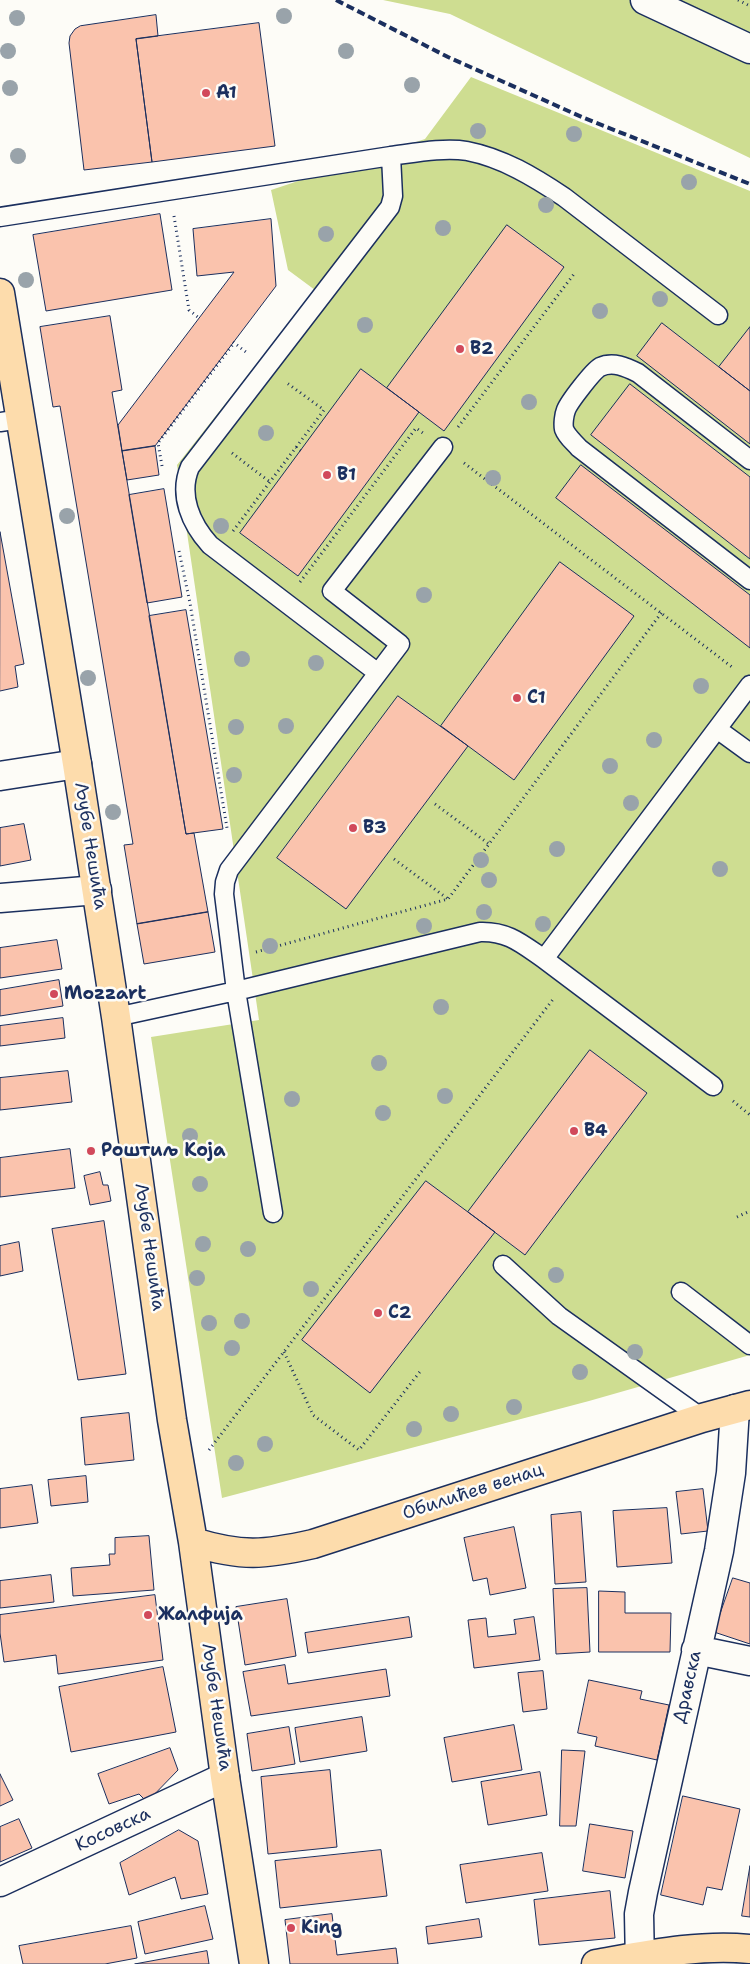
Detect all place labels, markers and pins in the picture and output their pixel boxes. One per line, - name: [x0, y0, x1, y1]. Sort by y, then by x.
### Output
- place label: A1: [216, 82, 237, 104]
- marker: A1: [200, 87, 212, 99]
- place label: B2: [470, 338, 493, 360]
- marker: B2: [454, 343, 466, 355]
- place label: B1: [337, 464, 356, 486]
- marker: B1: [321, 469, 333, 481]
- place label: C1: [527, 687, 546, 709]
- marker: C1: [511, 692, 523, 704]
- place label: B3: [363, 817, 386, 839]
- marker: B3: [347, 822, 359, 834]
- place label: Mozzart: [64, 983, 146, 1005]
- marker: Mozzart: [48, 988, 60, 1000]
- place label: B4: [584, 1120, 608, 1142]
- marker: B4: [568, 1125, 580, 1137]
- place label: Роштиљ Која: [101, 1140, 226, 1162]
- marker: Роштиљ Која: [85, 1145, 97, 1157]
- place label: C2: [388, 1302, 411, 1324]
- marker: C2: [372, 1307, 384, 1319]
- place label: Жалфија: [158, 1604, 243, 1626]
- marker: Жалфија: [142, 1609, 154, 1621]
- place label: King: [301, 1917, 342, 1939]
- marker: King: [285, 1922, 297, 1934]

